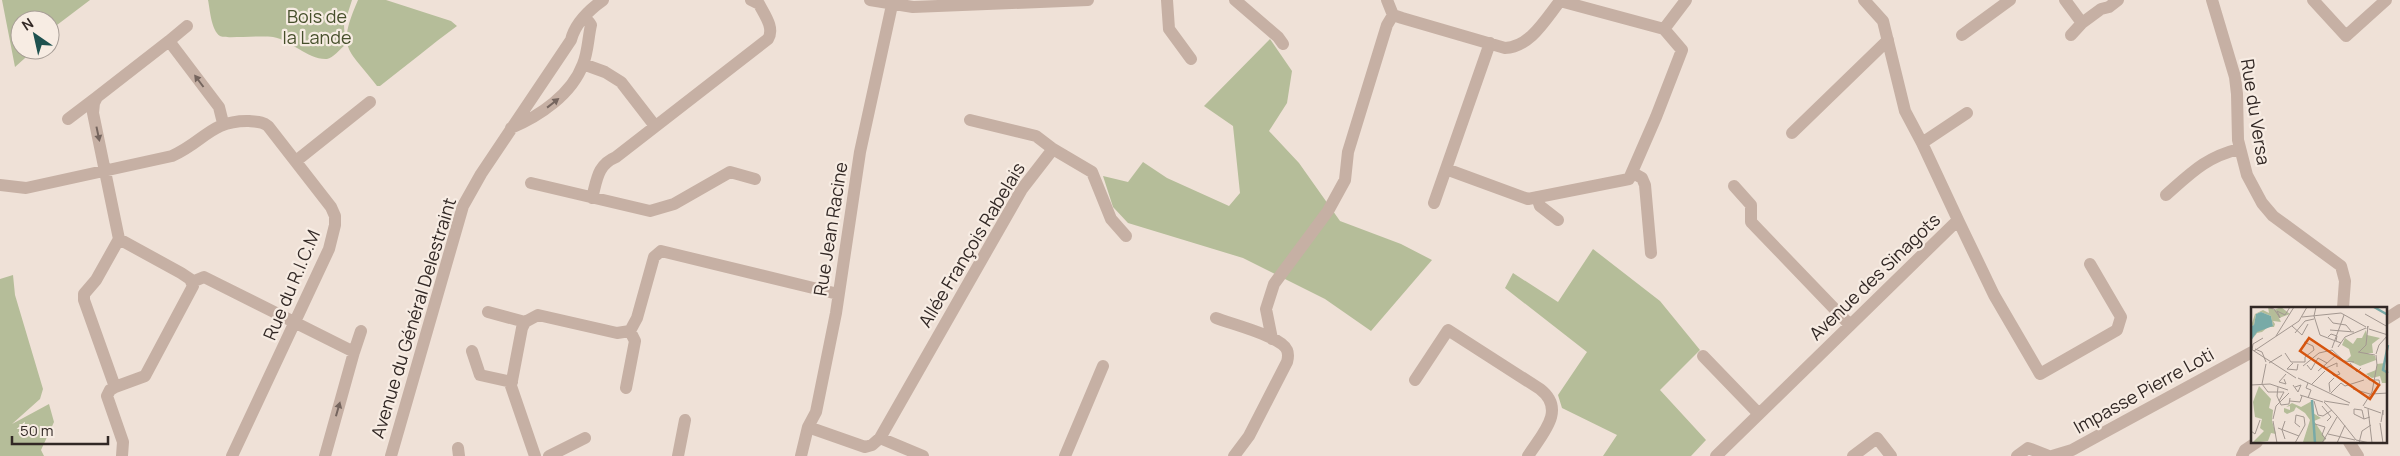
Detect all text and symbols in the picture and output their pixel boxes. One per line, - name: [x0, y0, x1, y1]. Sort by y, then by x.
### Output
- park label: Bois de la Lande: [283, 4, 351, 49]
- north arrow: [10, 10, 60, 60]
- text: N: [18, 13, 37, 34]
- street label: Rue du Versa: [2236, 57, 2276, 167]
- one-way arrow: [194, 74, 204, 88]
- one-way arrow: [546, 97, 559, 108]
- one-way arrow: [94, 126, 102, 142]
- street label: Allée François Rabelais: [912, 158, 1030, 331]
- street label: Rue Jean Racine: [808, 160, 852, 298]
- street label: Avenue du Général Delestraint: [365, 194, 461, 441]
- street label: Avenue des Sinagots: [1804, 207, 1945, 345]
- street label: Rue du R.I.C.M: [257, 226, 325, 343]
- inset map: [2251, 307, 2388, 444]
- street label: Impasse Pierre Loti: [2069, 342, 2218, 439]
- one-way arrow: [334, 402, 342, 417]
- scale bar: [12, 414, 109, 446]
- text: 50 m: [20, 420, 54, 441]

